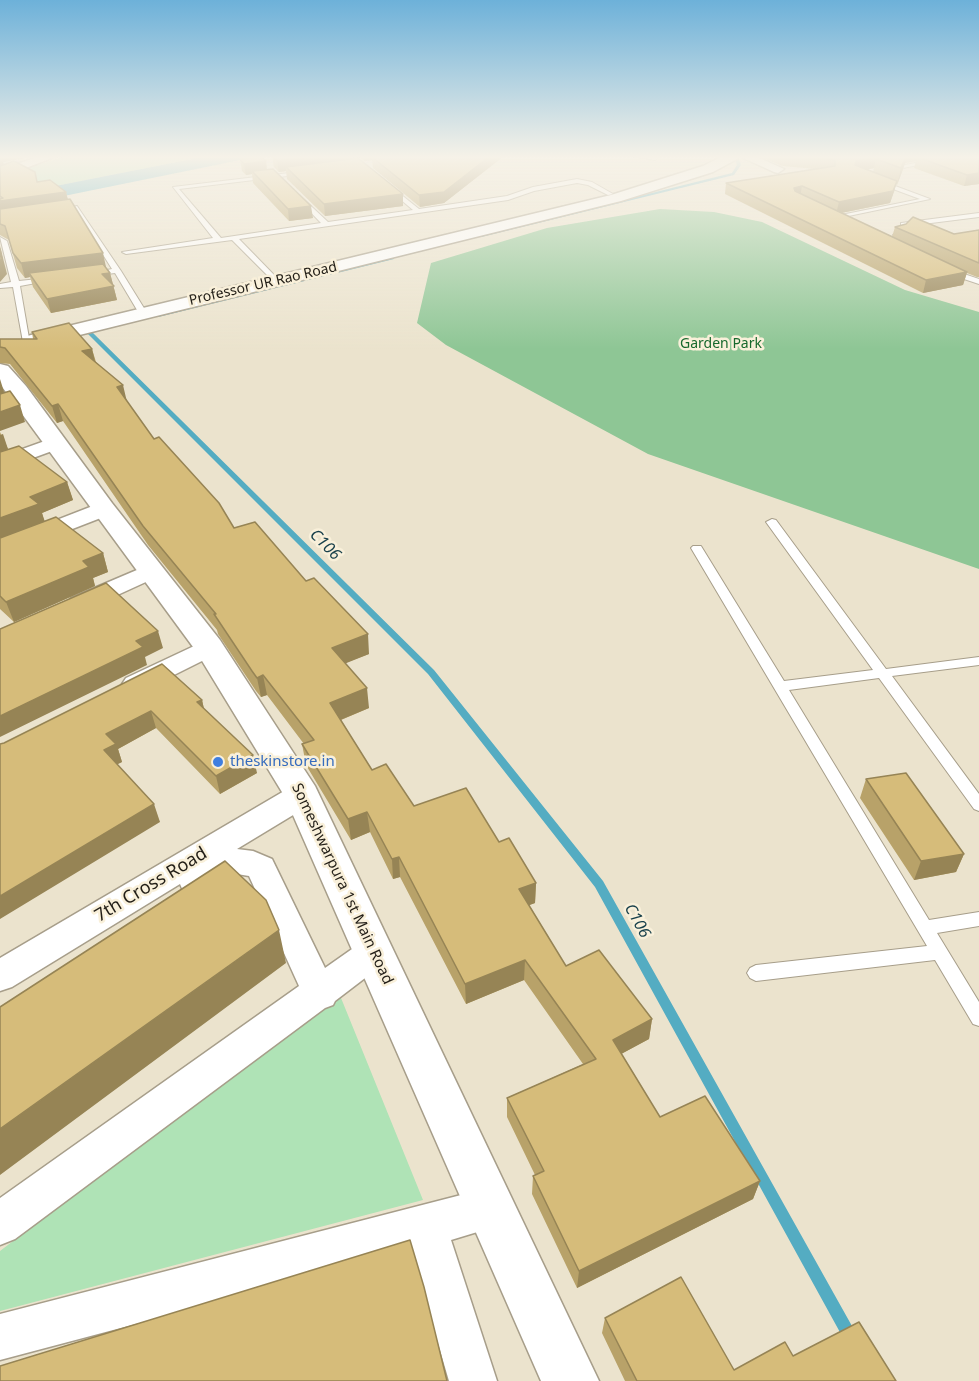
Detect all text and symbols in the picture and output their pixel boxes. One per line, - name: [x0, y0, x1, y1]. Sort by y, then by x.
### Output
- street label: Professor UR Rao Road: [187, 259, 339, 309]
- park label: Garden Park: [680, 336, 762, 352]
- water label: C106: [306, 526, 344, 564]
- place label: theskinstore.in: [230, 753, 335, 771]
- marker: theskinstore.in: [211, 755, 225, 769]
- street label: Someshwarpura 1st Main Road: [287, 781, 397, 987]
- street label: 7th Cross Road: [91, 843, 211, 927]
- water label: C106: [620, 901, 654, 941]

